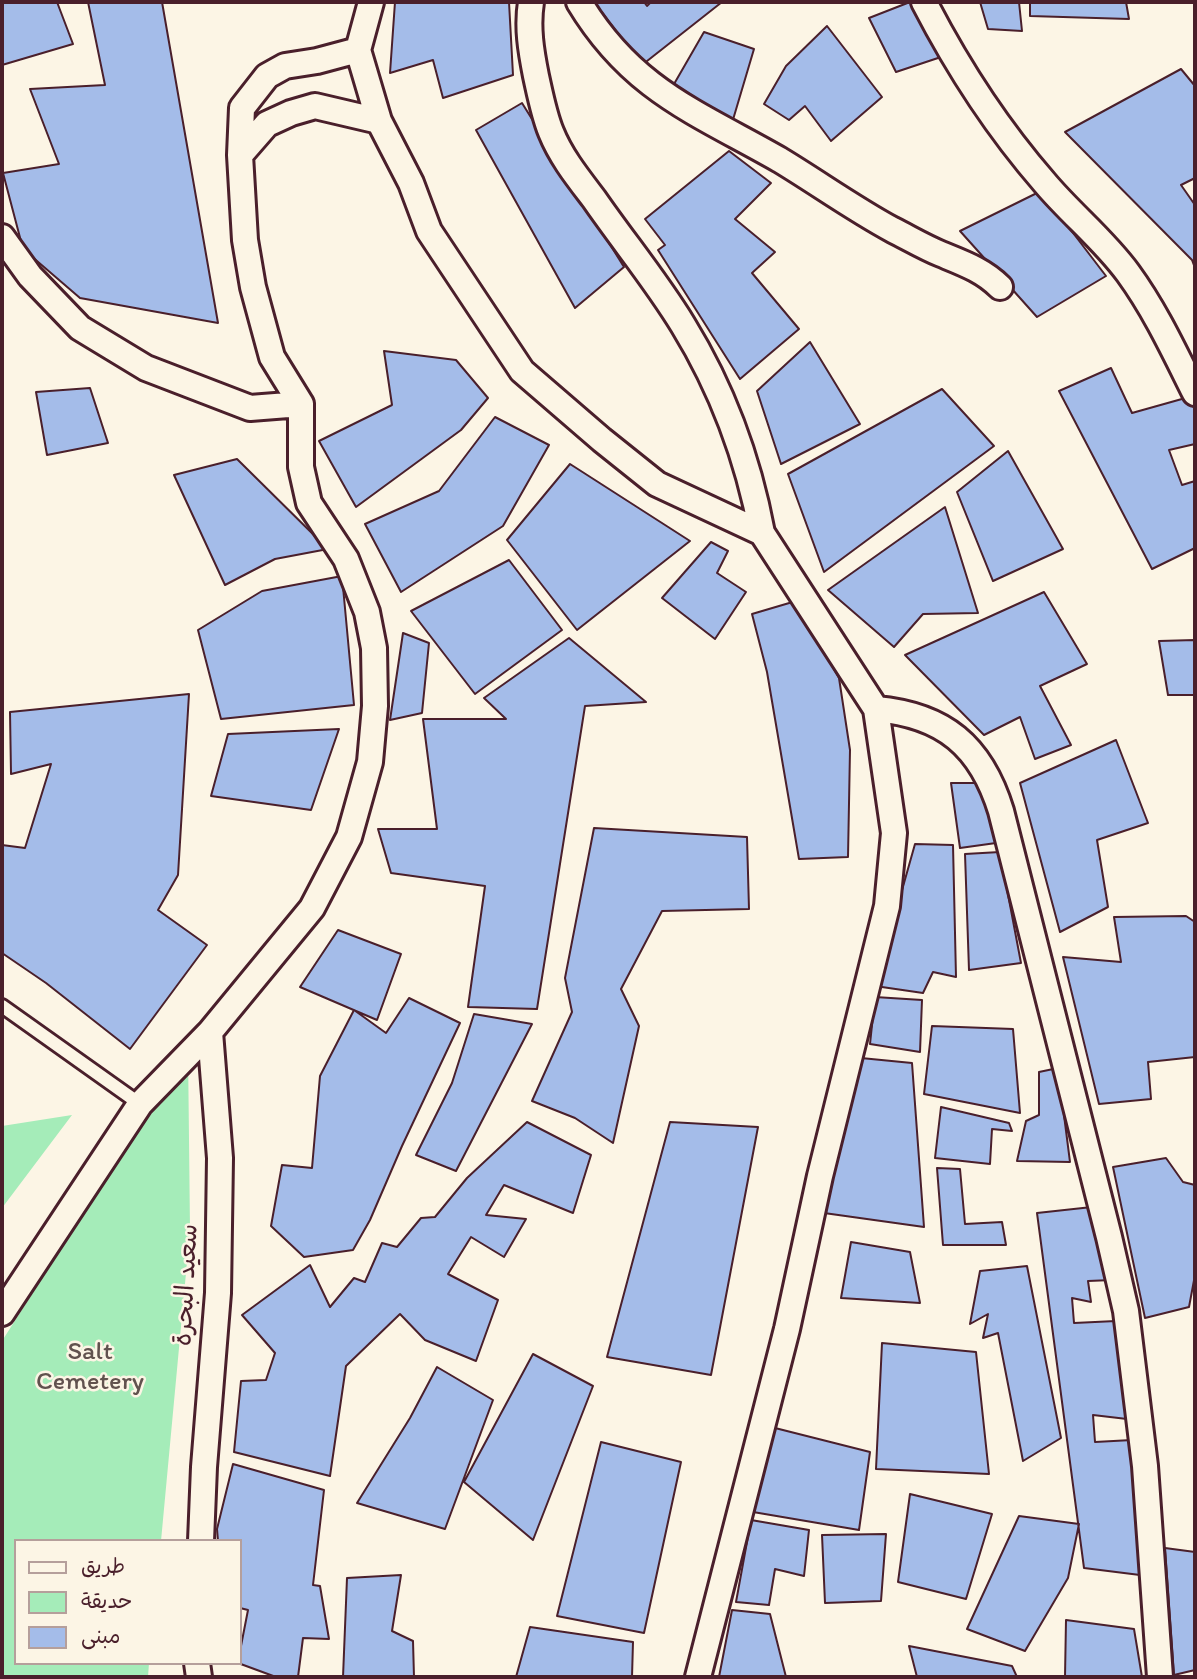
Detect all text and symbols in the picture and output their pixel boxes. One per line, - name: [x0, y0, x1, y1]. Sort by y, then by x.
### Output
- street label: سعيد البحرة: [168, 1223, 206, 1347]
- park label: Salt Cemetery: [36, 1336, 144, 1398]
- legend: [14, 1539, 242, 1665]
- text: طريق: [81, 1553, 125, 1578]
- text: حديقة: [81, 1588, 132, 1613]
- text: مبنى: [81, 1623, 120, 1648]

